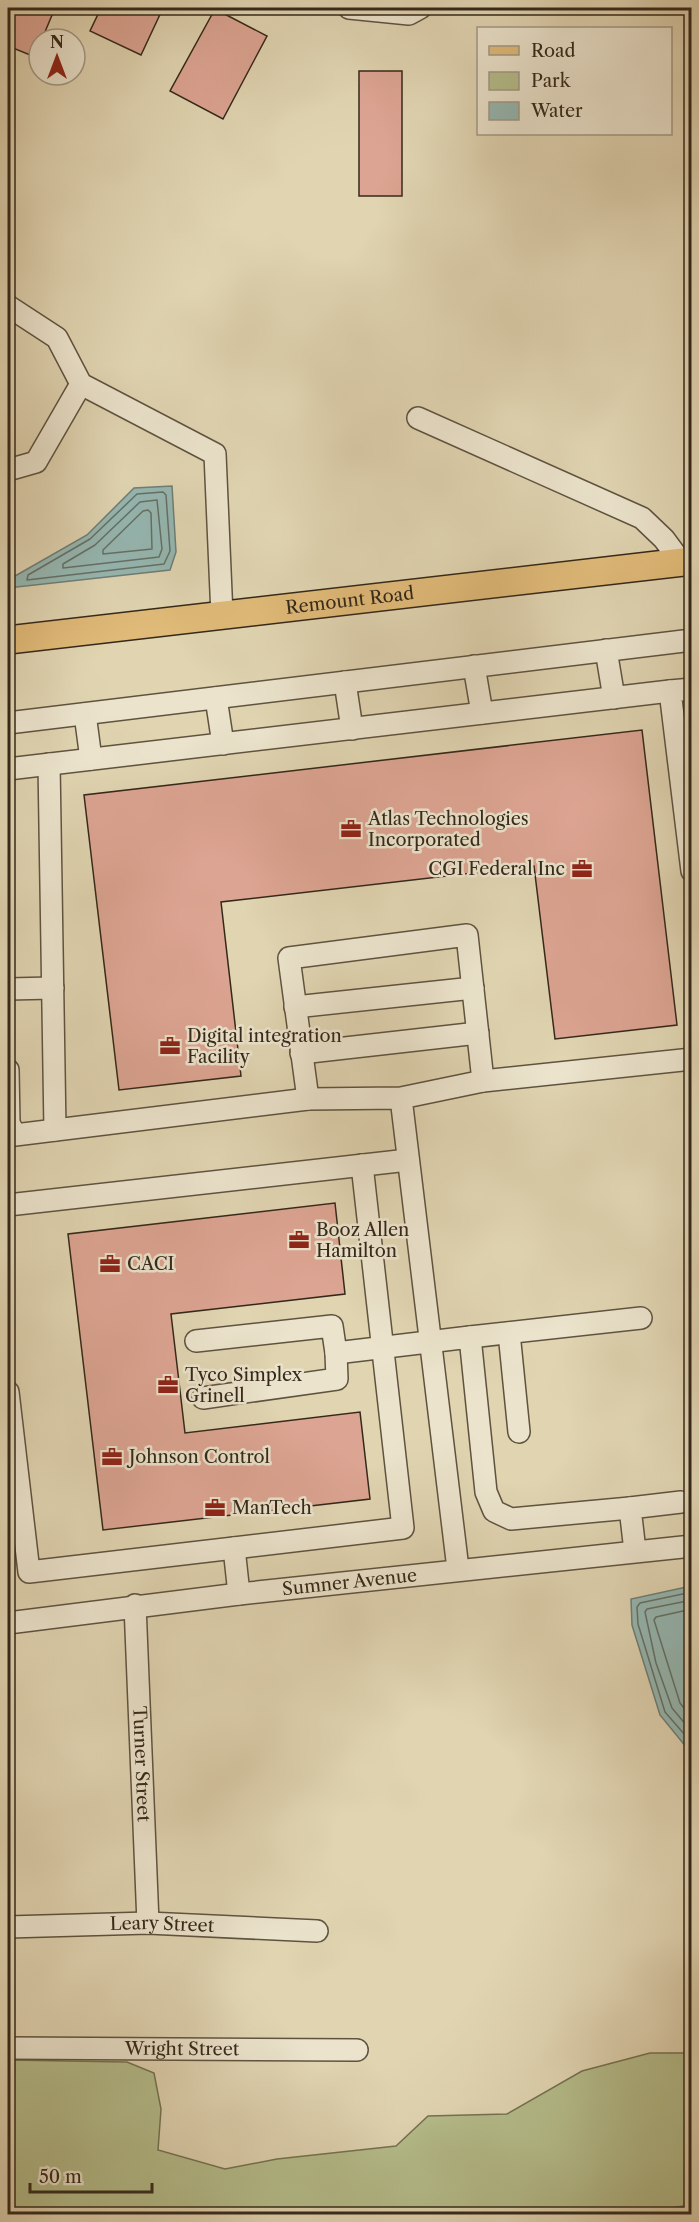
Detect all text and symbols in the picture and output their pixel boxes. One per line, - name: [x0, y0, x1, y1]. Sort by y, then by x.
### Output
- north arrow: [27, 27, 87, 87]
- legend: [477, 27, 672, 135]
- text: N: [50, 32, 64, 52]
- text: Road: [531, 40, 576, 62]
- text: Park: [531, 70, 572, 92]
- text: Water: [530, 100, 583, 122]
- street label: Remount Road: [284, 582, 415, 619]
- place label: Atlas Technologies Incorporated: [367, 808, 529, 851]
- office icon: Atlas Technologies Incorporated: [339, 817, 363, 841]
- office icon: CGI Federal Inc: [570, 857, 594, 881]
- place label: CGI Federal Inc: [428, 858, 565, 880]
- place label: Digital integration Facility: [187, 1025, 342, 1068]
- office icon: Digital integration Facility: [158, 1034, 182, 1058]
- place label: Booz Allen Hamilton: [316, 1219, 409, 1262]
- office icon: Booz Allen Hamilton: [287, 1228, 311, 1252]
- office icon: CACI: [98, 1252, 122, 1276]
- place label: CACI: [127, 1253, 174, 1275]
- place label: Tyco Simplex Grinell: [185, 1364, 302, 1407]
- office icon: Tyco Simplex Grinell: [156, 1373, 180, 1397]
- office icon: Johnson Control: [100, 1445, 124, 1469]
- place label: Johnson Control: [126, 1446, 270, 1468]
- office icon: ManTech: [203, 1496, 227, 1520]
- place label: ManTech: [232, 1497, 312, 1519]
- street label: Sumner Avenue: [281, 1564, 418, 1600]
- street label: Turner Street: [128, 1705, 155, 1823]
- street label: Leary Street: [109, 1912, 215, 1937]
- street label: Wright Street: [124, 2038, 240, 2060]
- scale bar: [30, 2156, 152, 2194]
- text: 50 m: [39, 2166, 82, 2188]

